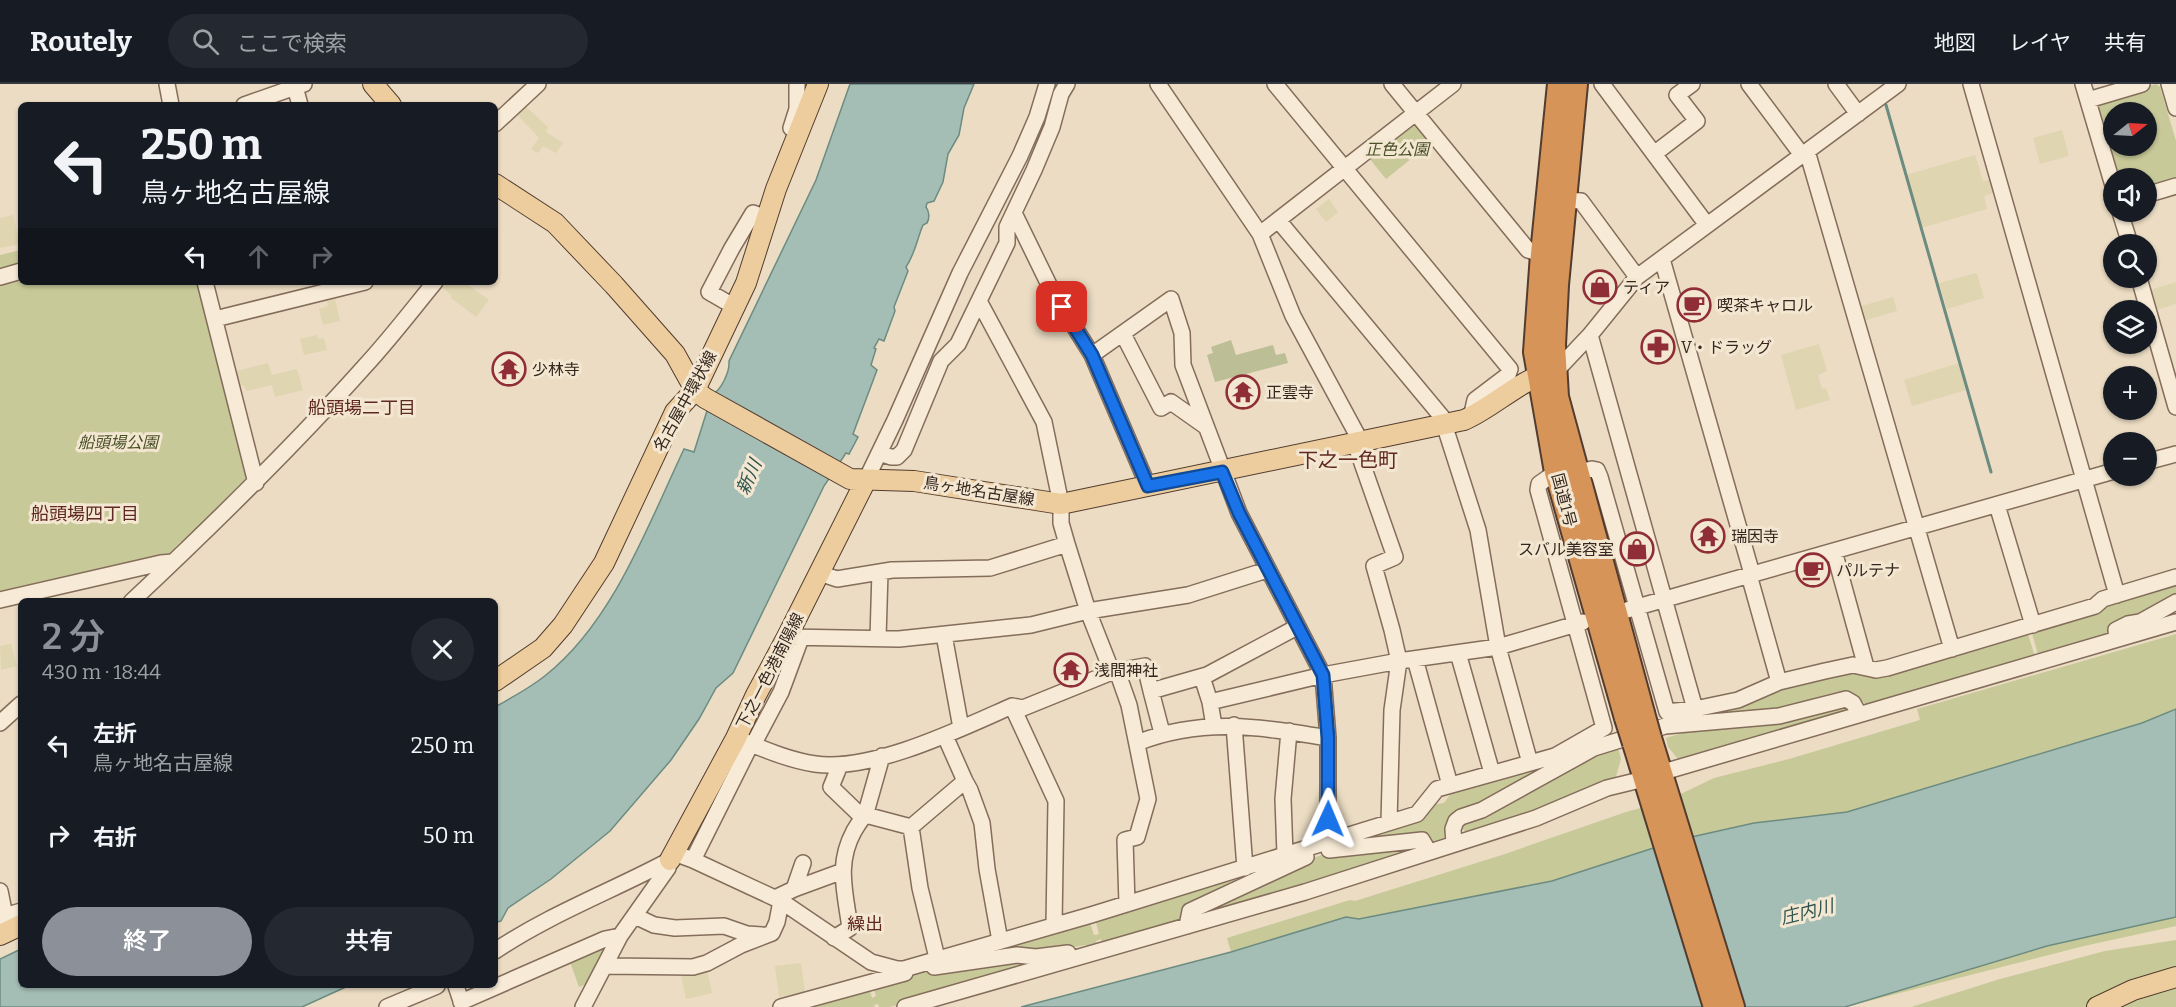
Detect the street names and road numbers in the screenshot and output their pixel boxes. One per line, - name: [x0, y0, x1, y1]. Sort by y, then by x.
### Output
- street label: 名古屋中環状線: [650, 347, 720, 455]
- street label: 国道1号: [1548, 471, 1580, 529]
- street label: 鳥ヶ地名古屋線: [922, 473, 1036, 509]
- street label: 下之一色港南陽線: [732, 610, 808, 732]

